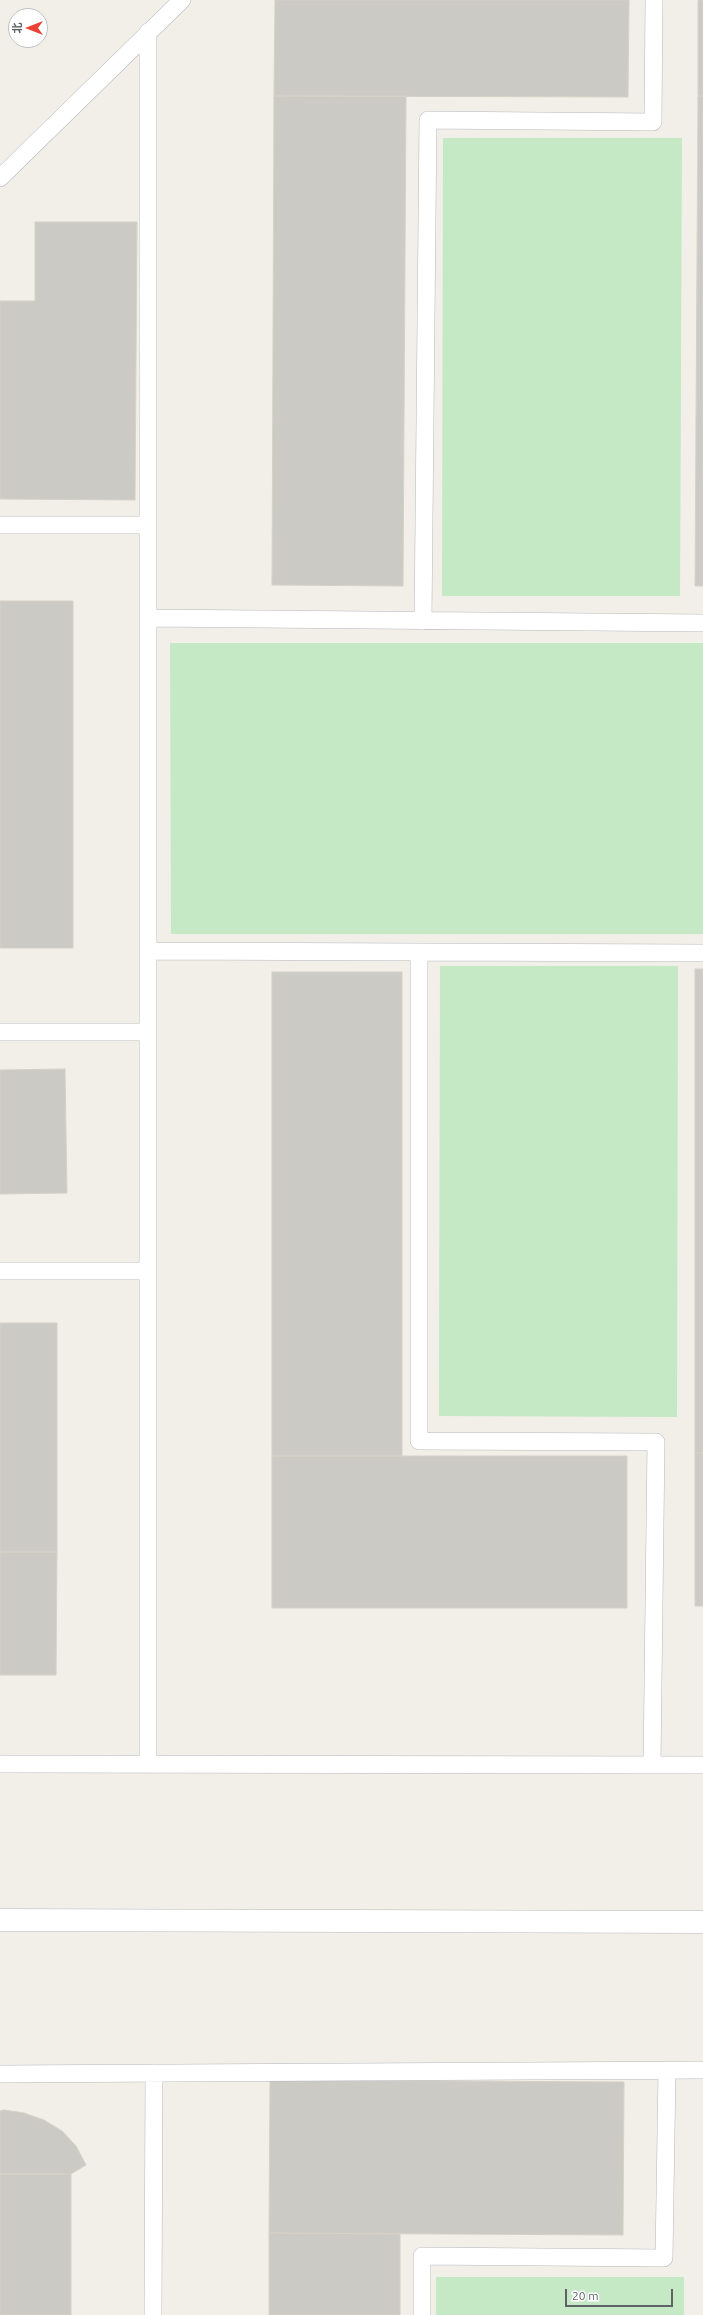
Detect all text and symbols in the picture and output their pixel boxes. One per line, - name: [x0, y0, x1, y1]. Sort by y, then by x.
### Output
- north arrow: [8, 8, 48, 48]
- text: 北: [11, 23, 23, 34]
- scale bar: [567, 2281, 675, 2307]
- text: 20 m: [572, 2289, 599, 2302]

